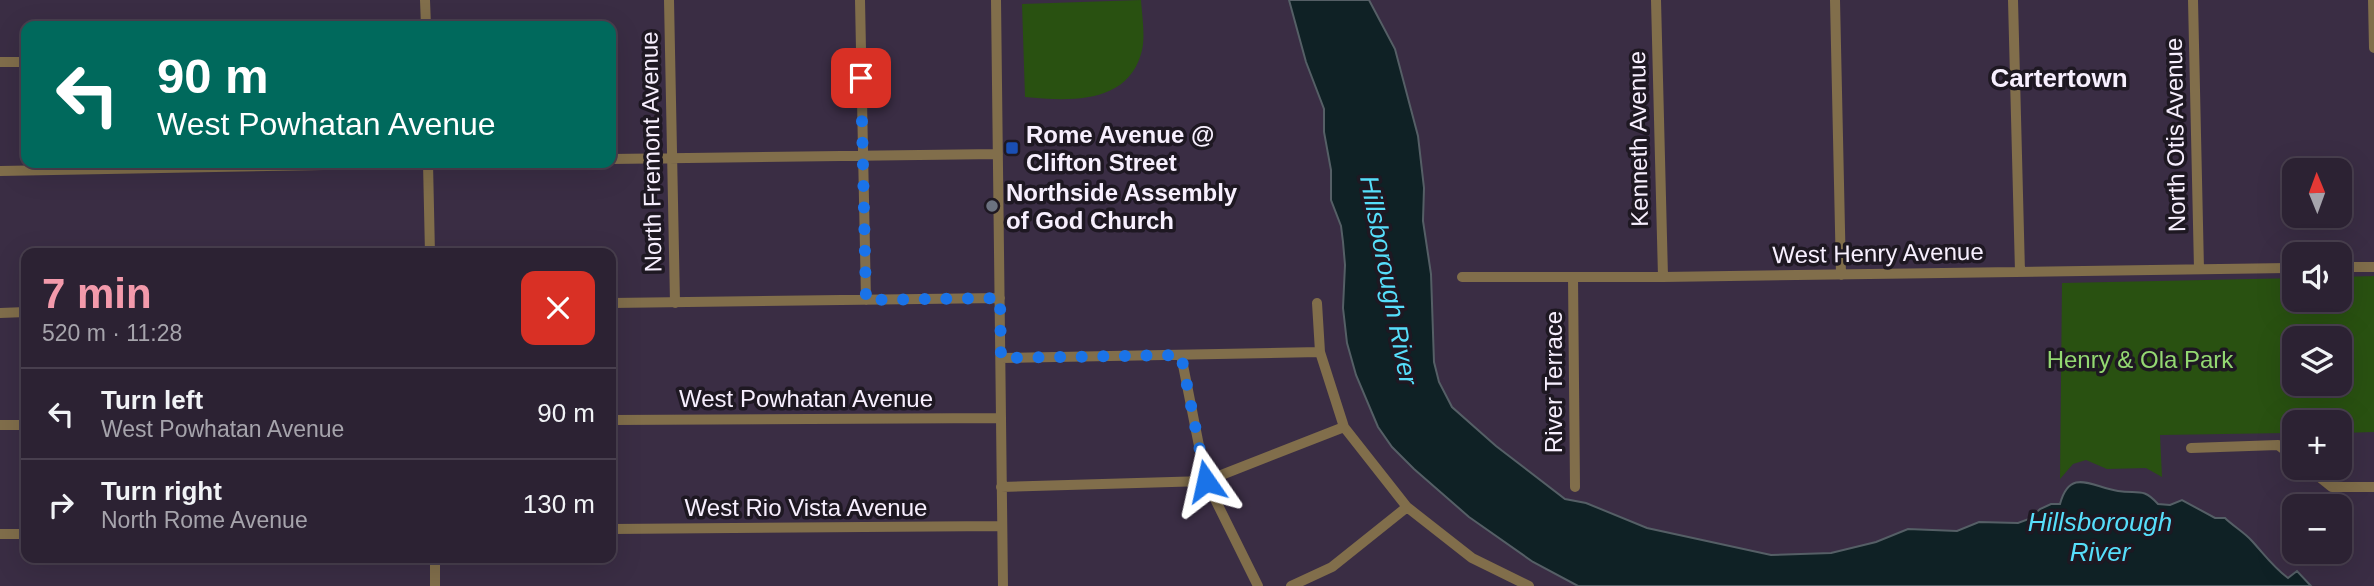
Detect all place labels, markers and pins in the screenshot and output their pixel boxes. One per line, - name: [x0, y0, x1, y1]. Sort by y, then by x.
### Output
- pin: [831, 48, 891, 108]
- place label: Rome Avenue @ Clifton Street: [1026, 121, 1214, 176]
- marker: Rome Avenue @ Clifton Street: [1004, 140, 1020, 156]
- place label: Northside Assembly of God Church: [1006, 179, 1238, 234]
- marker: Northside Assembly of God Church: [984, 198, 1000, 214]

